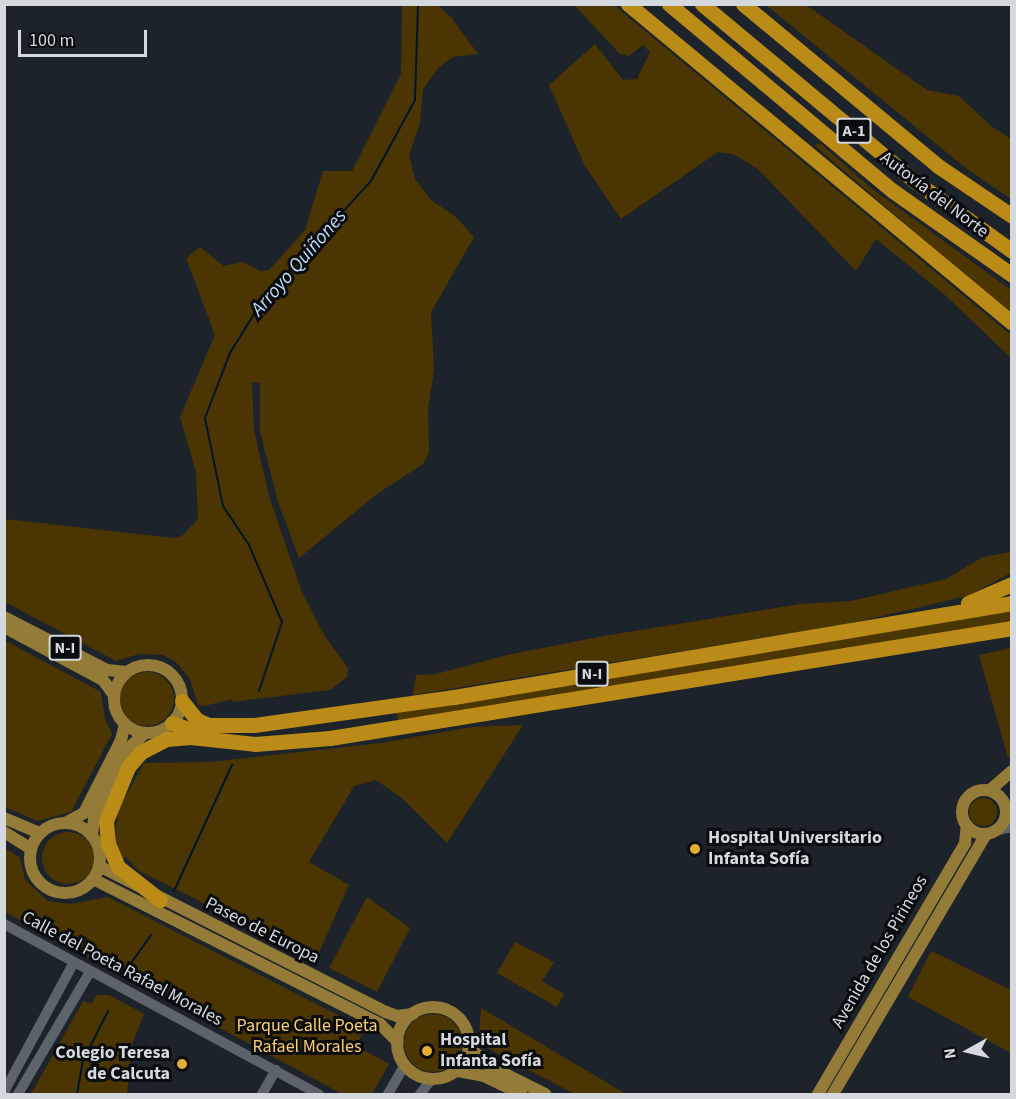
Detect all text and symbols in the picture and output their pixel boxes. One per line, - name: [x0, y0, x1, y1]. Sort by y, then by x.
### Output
- scale bar: [21, 18, 150, 56]
- text: 100 m: [29, 28, 74, 53]
- road number: A-1: [836, 118, 872, 144]
- street label: Autovía del Norte: [876, 147, 992, 243]
- water label: Arroyo Quiñones: [246, 205, 352, 321]
- road number: N-I: [48, 635, 82, 661]
- road number: N-I: [576, 661, 608, 687]
- place label: Hospital Universitario Infanta Sofía: [708, 828, 882, 870]
- marker: Hospital Universitario Infanta Sofía: [686, 840, 704, 858]
- street label: Avenida de los Pirineos: [827, 872, 933, 1032]
- street label: Paseo de Europa: [202, 893, 322, 969]
- street label: Calle del Poeta Rafael Morales: [18, 907, 226, 1031]
- park label: Parque Calle Poeta Rafael Morales: [237, 1016, 377, 1058]
- north arrow: [938, 1021, 998, 1081]
- place label: Hospital Infanta Sofía: [440, 1030, 541, 1072]
- marker: Hospital Infanta Sofía: [418, 1042, 436, 1060]
- place label: Colegio Teresa de Calcuta: [55, 1043, 170, 1086]
- text: N: [939, 1047, 962, 1060]
- marker: Colegio Teresa de Calcuta: [175, 1057, 189, 1071]

